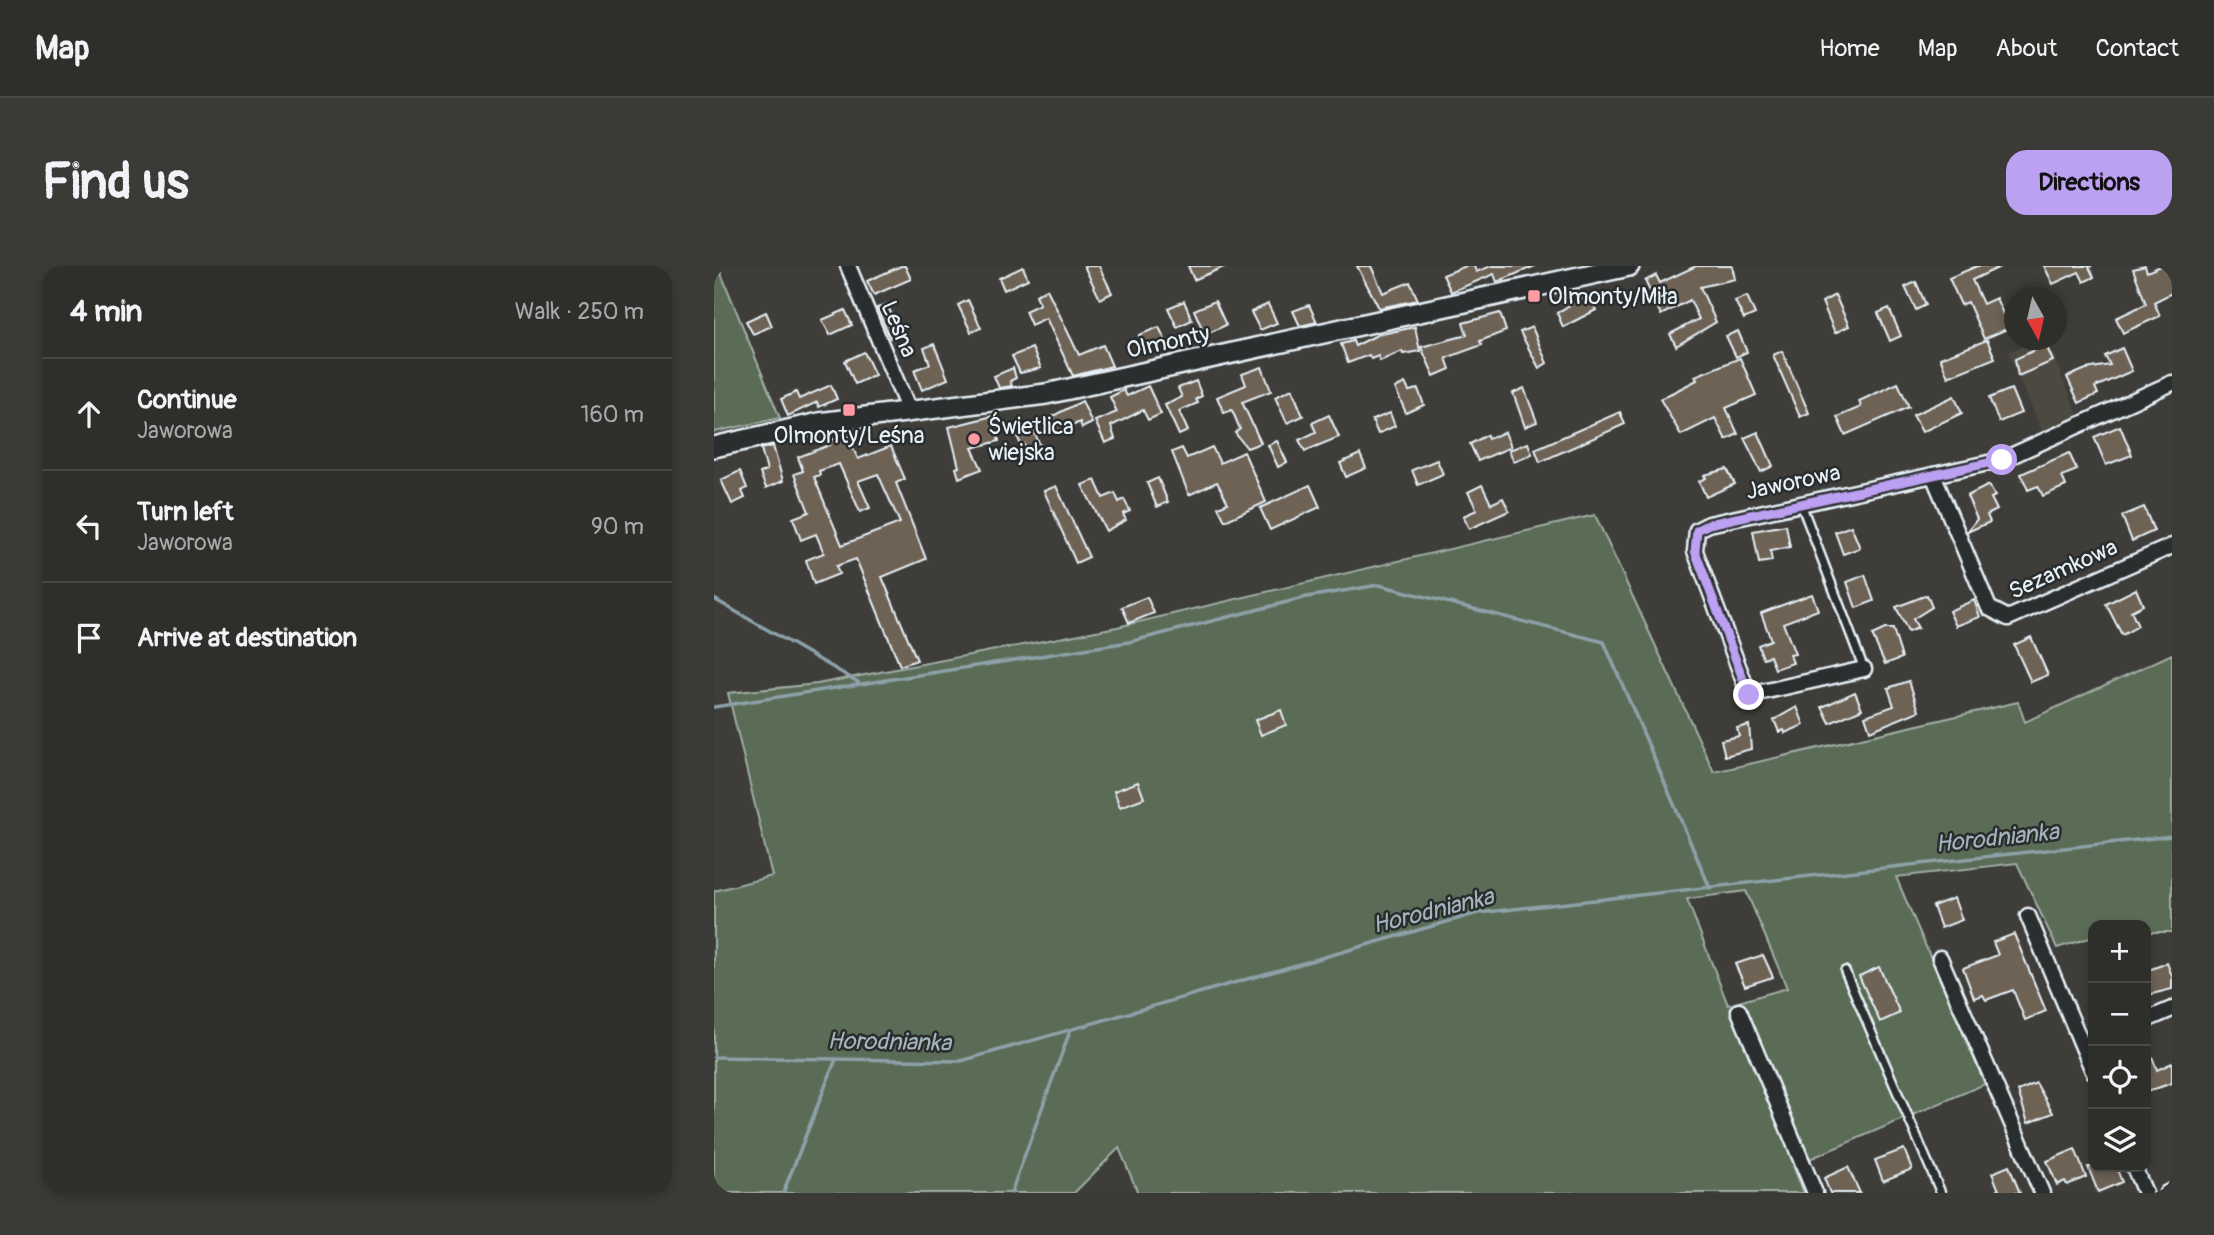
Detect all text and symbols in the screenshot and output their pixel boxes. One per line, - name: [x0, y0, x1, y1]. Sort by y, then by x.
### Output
- text: Map: [35, 28, 90, 69]
- text: Home: [1819, 34, 1880, 63]
- text: Map: [1918, 34, 1958, 63]
- text: About: [1996, 34, 2058, 63]
- text: Contact: [2096, 34, 2179, 63]
- button: Directions: [2006, 150, 2172, 215]
- text: Find us: [42, 152, 189, 213]
- place label: Olmonty/Miła: [1548, 282, 1678, 311]
- north arrow: [2004, 287, 2067, 350]
- marker: Olmonty/Miła: [1526, 288, 1542, 304]
- text: 4 min: [70, 293, 143, 330]
- street label: Leśna: [874, 296, 924, 362]
- text: Walk · 250 m: [515, 297, 644, 326]
- street label: Olmonty: [1124, 319, 1213, 365]
- text: Continue: [137, 384, 237, 416]
- icon: ahead: [70, 395, 108, 433]
- text: 160 m: [580, 400, 644, 429]
- marker: Olmonty/Leśna: [841, 402, 857, 418]
- place label: Świetlica wiejska: [988, 412, 1074, 467]
- text: Jaworowa: [137, 416, 233, 445]
- place label: Olmonty/Leśna: [773, 421, 925, 450]
- marker: Świetlica wiejska: [966, 431, 982, 447]
- route start: [1986, 444, 2017, 475]
- street label: Jaworowa: [1743, 458, 1843, 506]
- text: Turn left: [137, 496, 233, 528]
- icon: left: [70, 507, 108, 545]
- text: 90 m: [591, 512, 644, 541]
- text: Jaworowa: [137, 528, 233, 557]
- street label: Sezamkowa: [2004, 532, 2122, 606]
- icon: arrive: [70, 619, 108, 657]
- text: Arrive at destination: [137, 622, 357, 654]
- route end: [1733, 679, 1764, 710]
- water label: Horodnianka: [1934, 817, 2062, 859]
- water label: Horodnianka: [1369, 882, 1498, 940]
- map controls: [2088, 920, 2151, 1172]
- button: +: [2088, 920, 2151, 983]
- button: −: [2088, 983, 2151, 1046]
- water label: Horodnianka: [827, 1026, 953, 1058]
- button: locate: [2088, 1046, 2151, 1109]
- button: layers: [2088, 1109, 2151, 1172]

